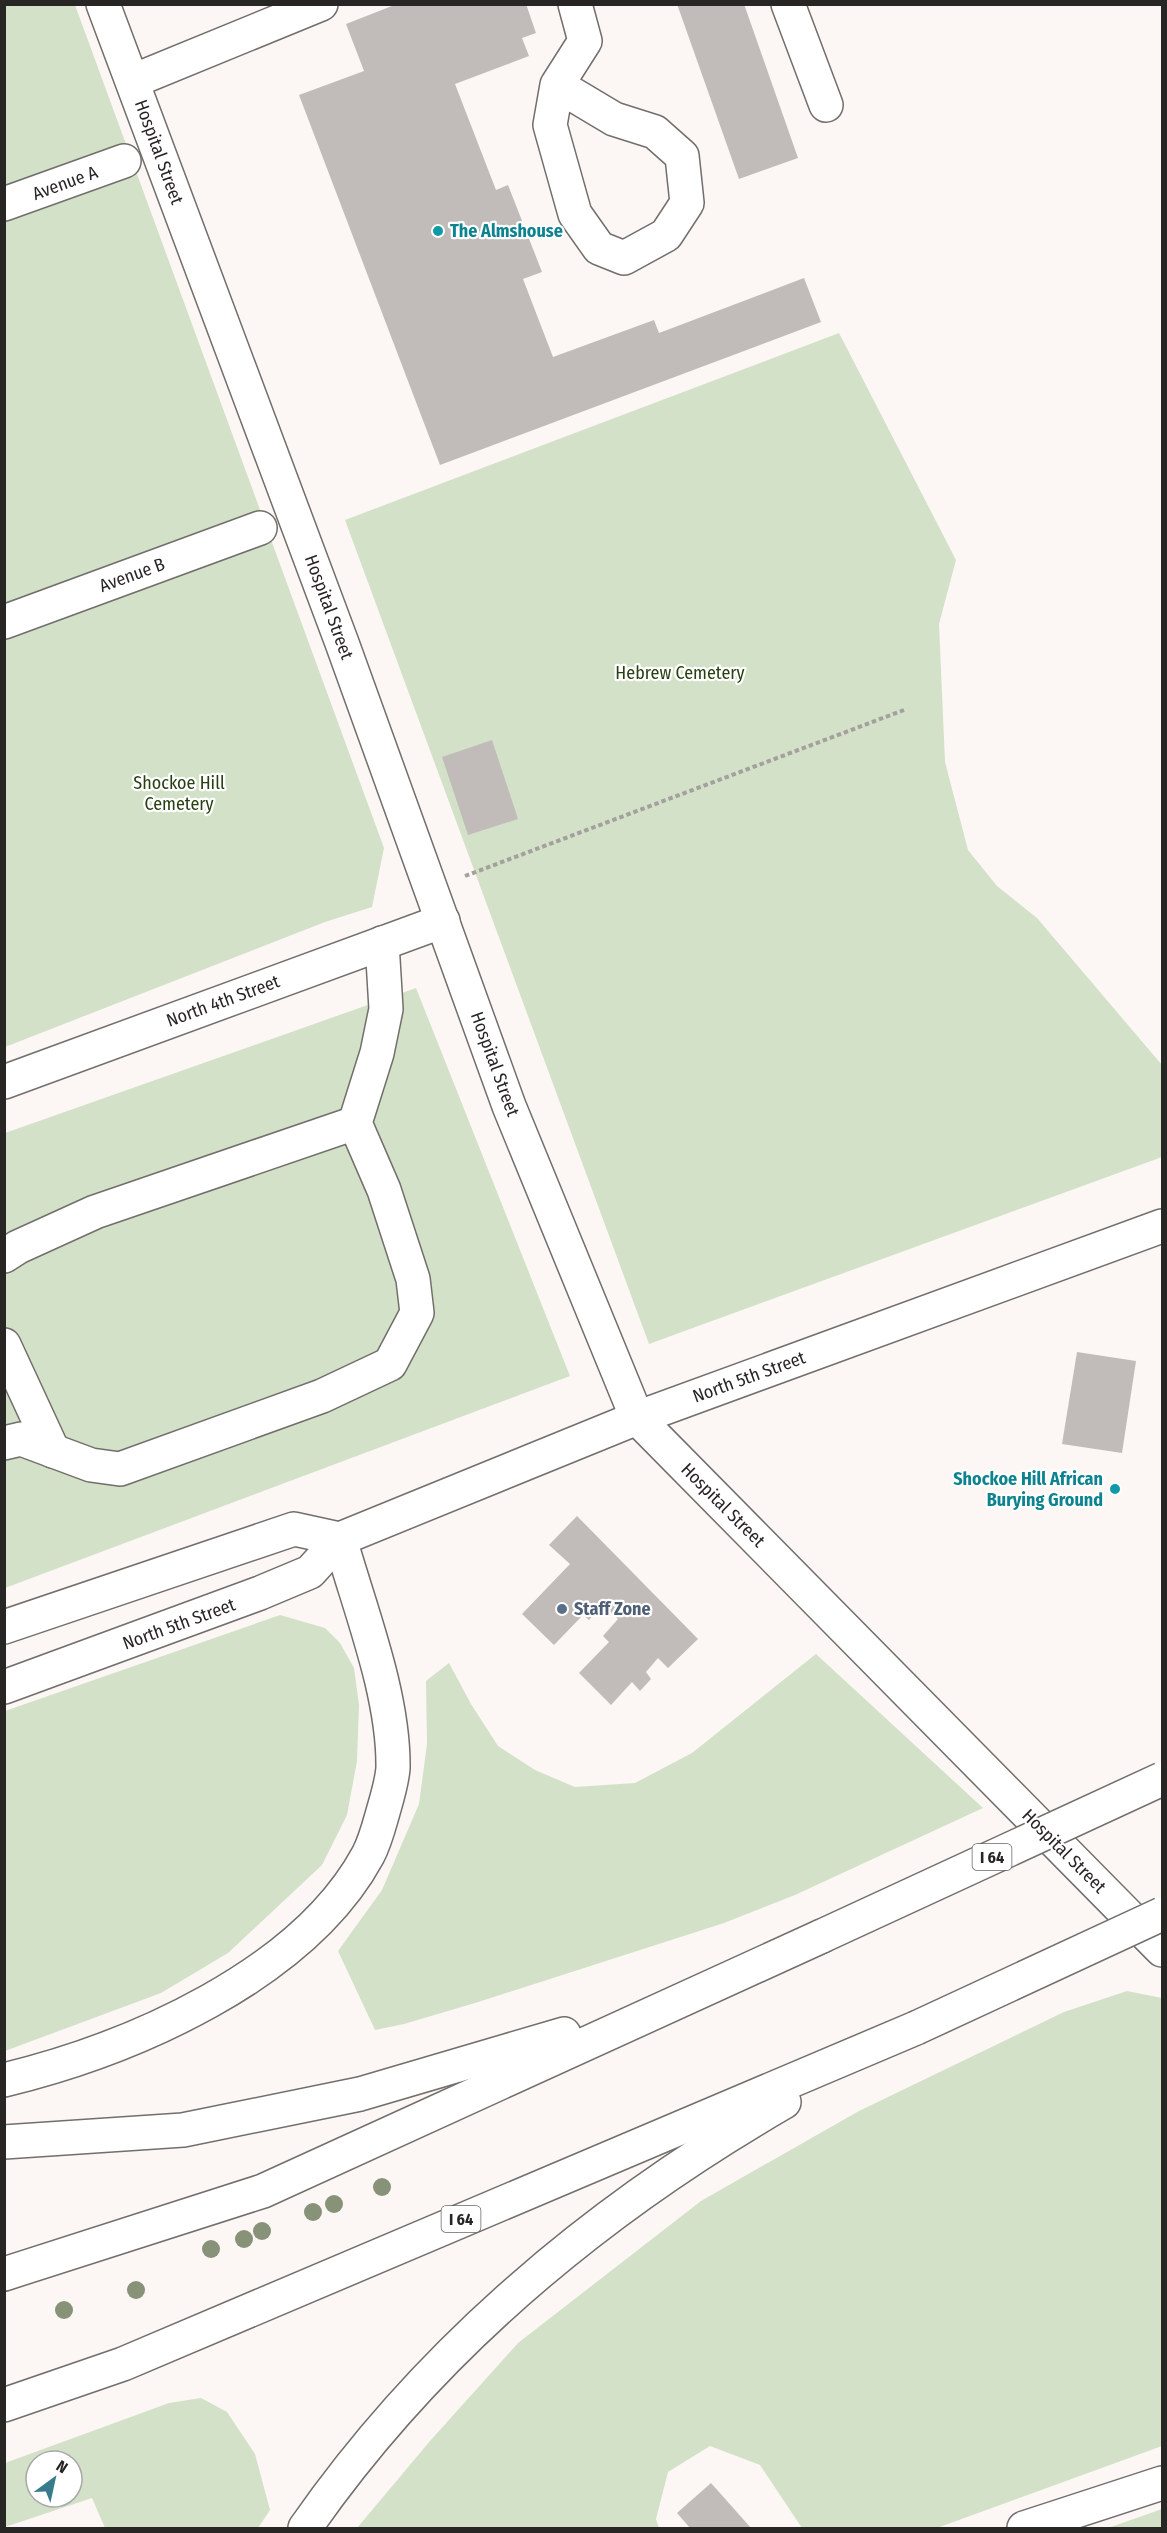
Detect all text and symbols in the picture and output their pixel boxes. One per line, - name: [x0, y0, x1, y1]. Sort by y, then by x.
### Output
- street label: Hospital Street: [130, 97, 188, 207]
- street label: Avenue A: [29, 161, 101, 205]
- place label: The Almshouse: [450, 220, 563, 242]
- marker: The Almshouse: [431, 224, 445, 238]
- street label: Hospital Street: [300, 552, 358, 662]
- street label: Avenue B: [96, 553, 168, 597]
- park label: Hebrew Cemetery: [615, 662, 745, 684]
- park label: Shockoe Hill Cemetery: [133, 772, 225, 815]
- street label: North 4th Street: [163, 970, 283, 1032]
- street label: Hospital Street: [466, 1009, 524, 1119]
- street label: North 5th Street: [690, 1346, 808, 1408]
- street label: Hospital Street: [676, 1458, 770, 1552]
- place label: Shockoe Hill African Burying Ground: [953, 1468, 1103, 1511]
- marker: Shockoe Hill African Burying Ground: [1108, 1482, 1122, 1496]
- street label: North 5th Street: [120, 1593, 238, 1655]
- place label: Staff Zone: [574, 1598, 651, 1620]
- marker: Staff Zone: [555, 1602, 569, 1616]
- street label: Hospital Street: [1017, 1804, 1111, 1898]
- road number: I 64: [972, 1844, 1012, 1870]
- road number: I 64: [442, 2206, 480, 2232]
- north arrow: [24, 2449, 84, 2509]
- text: N: [53, 2456, 71, 2477]

